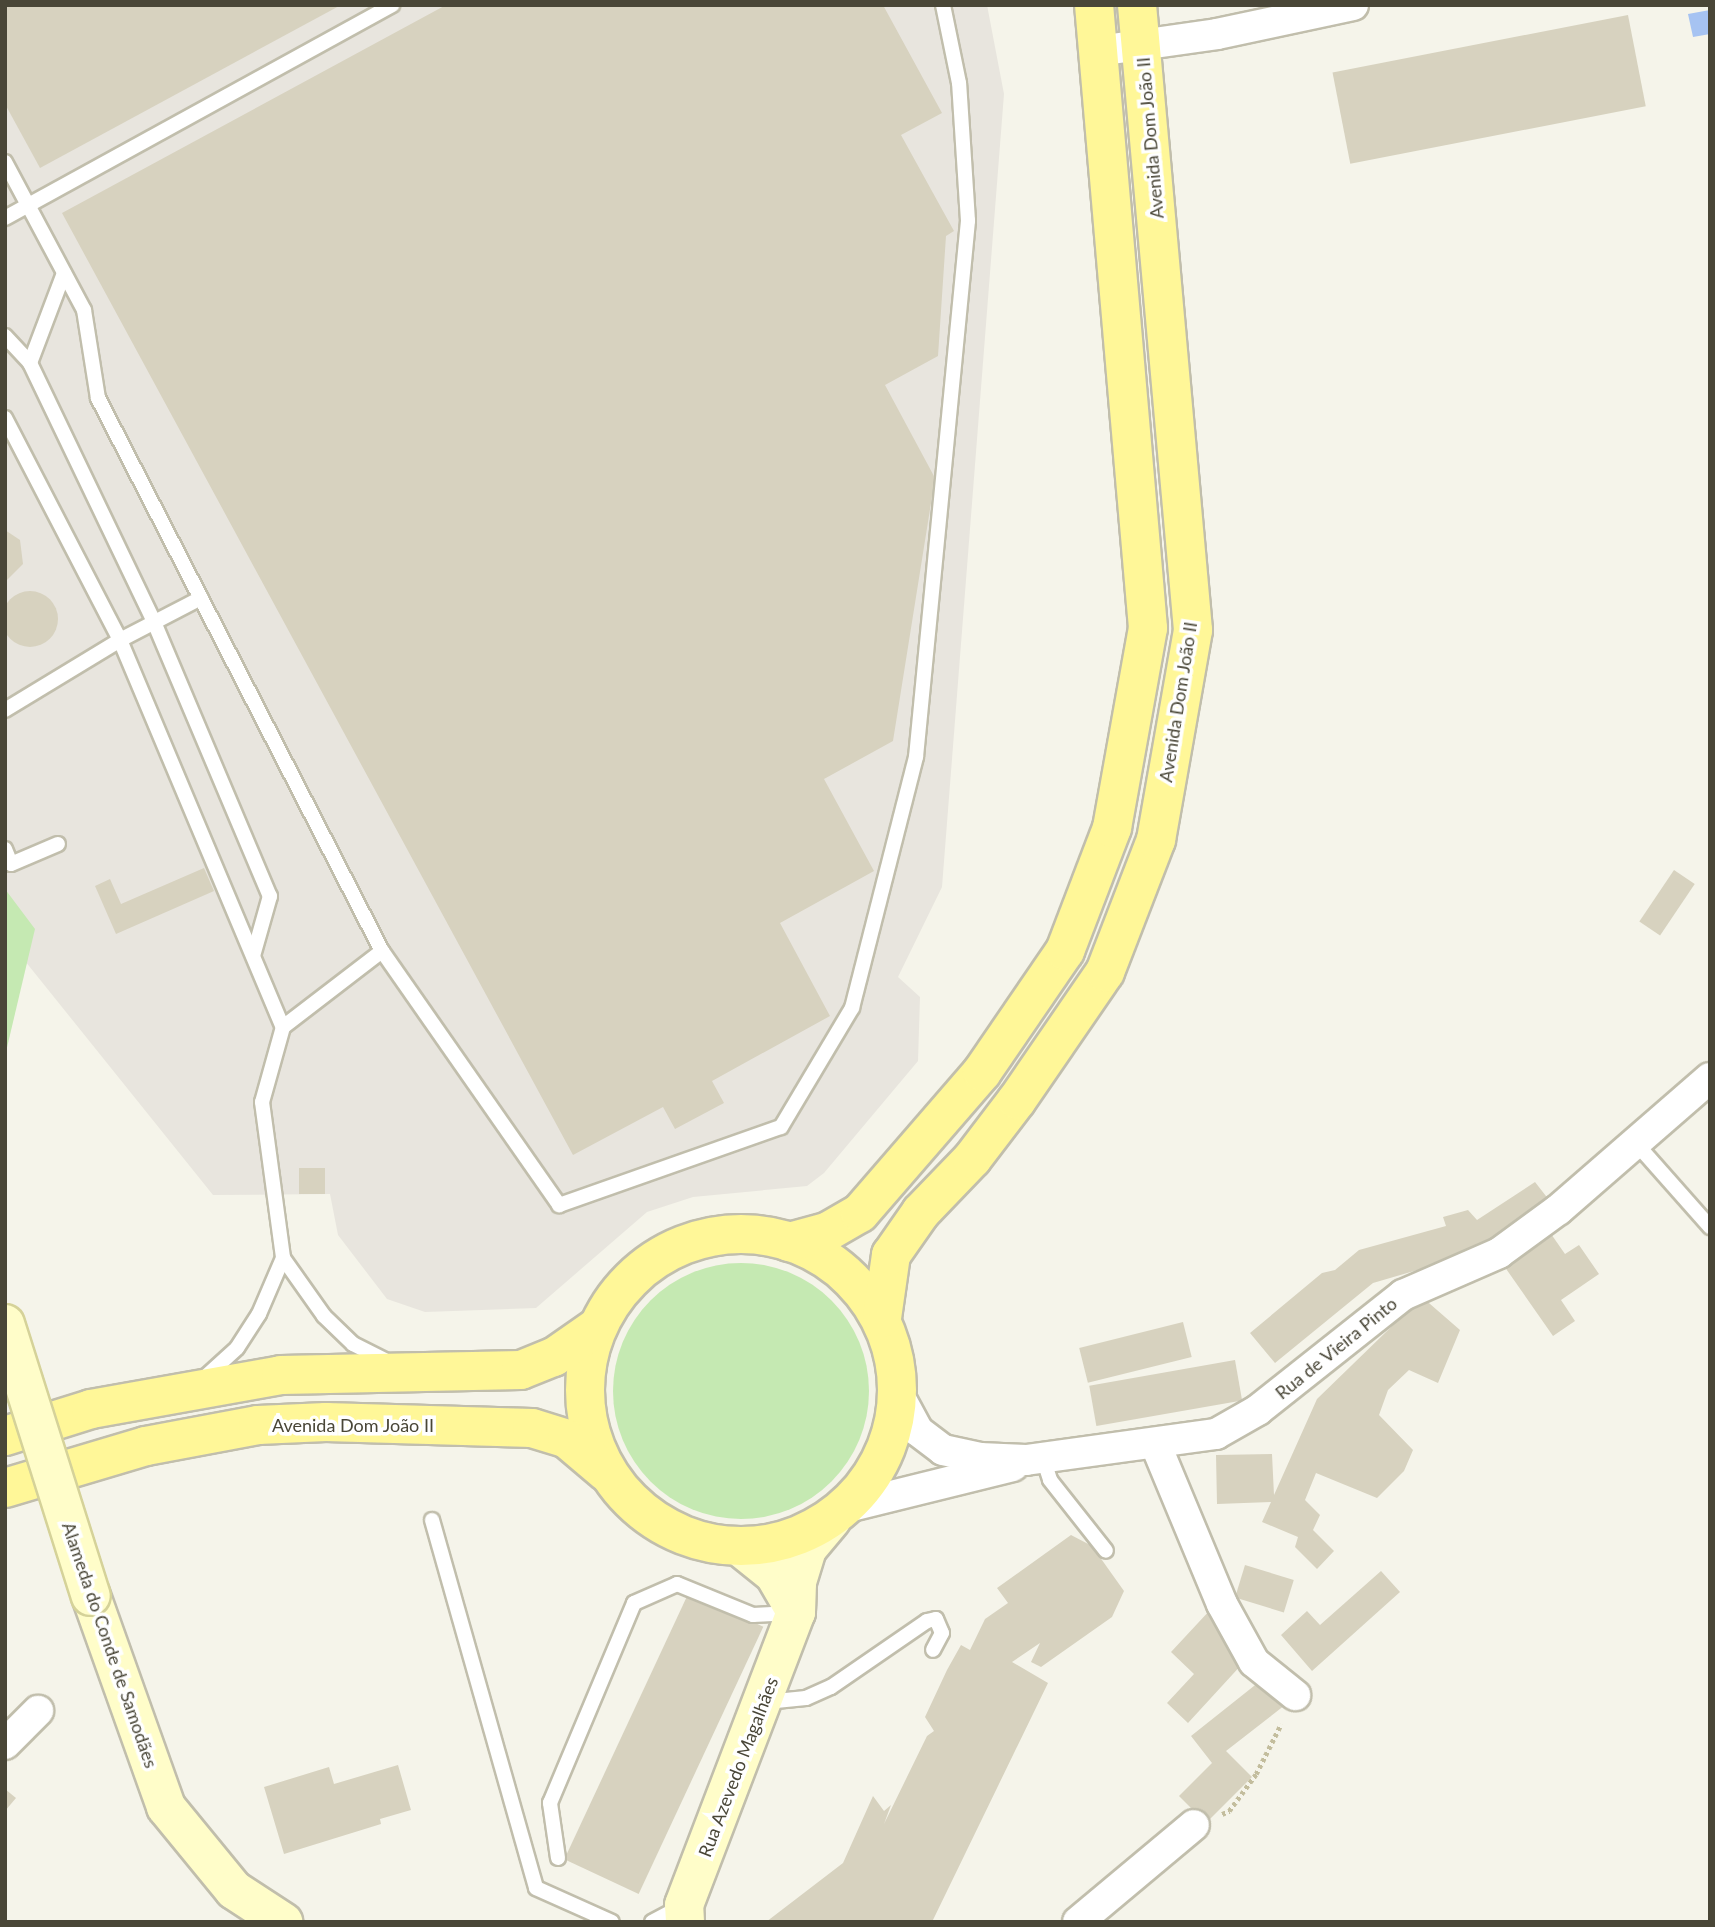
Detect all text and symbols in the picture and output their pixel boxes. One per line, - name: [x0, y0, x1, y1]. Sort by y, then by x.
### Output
- street label: Avenida Dom João II: [1132, 56, 1168, 220]
- street label: Avenida Dom João II: [1155, 620, 1201, 784]
- street label: Rua de Vieira Pinto: [1271, 1292, 1401, 1404]
- street label: Avenida Dom João II: [272, 1414, 434, 1436]
- street label: Alameda do Conde de Samodães: [58, 1519, 162, 1771]
- street label: Rua Azevedo Magalhães: [694, 1674, 782, 1860]

